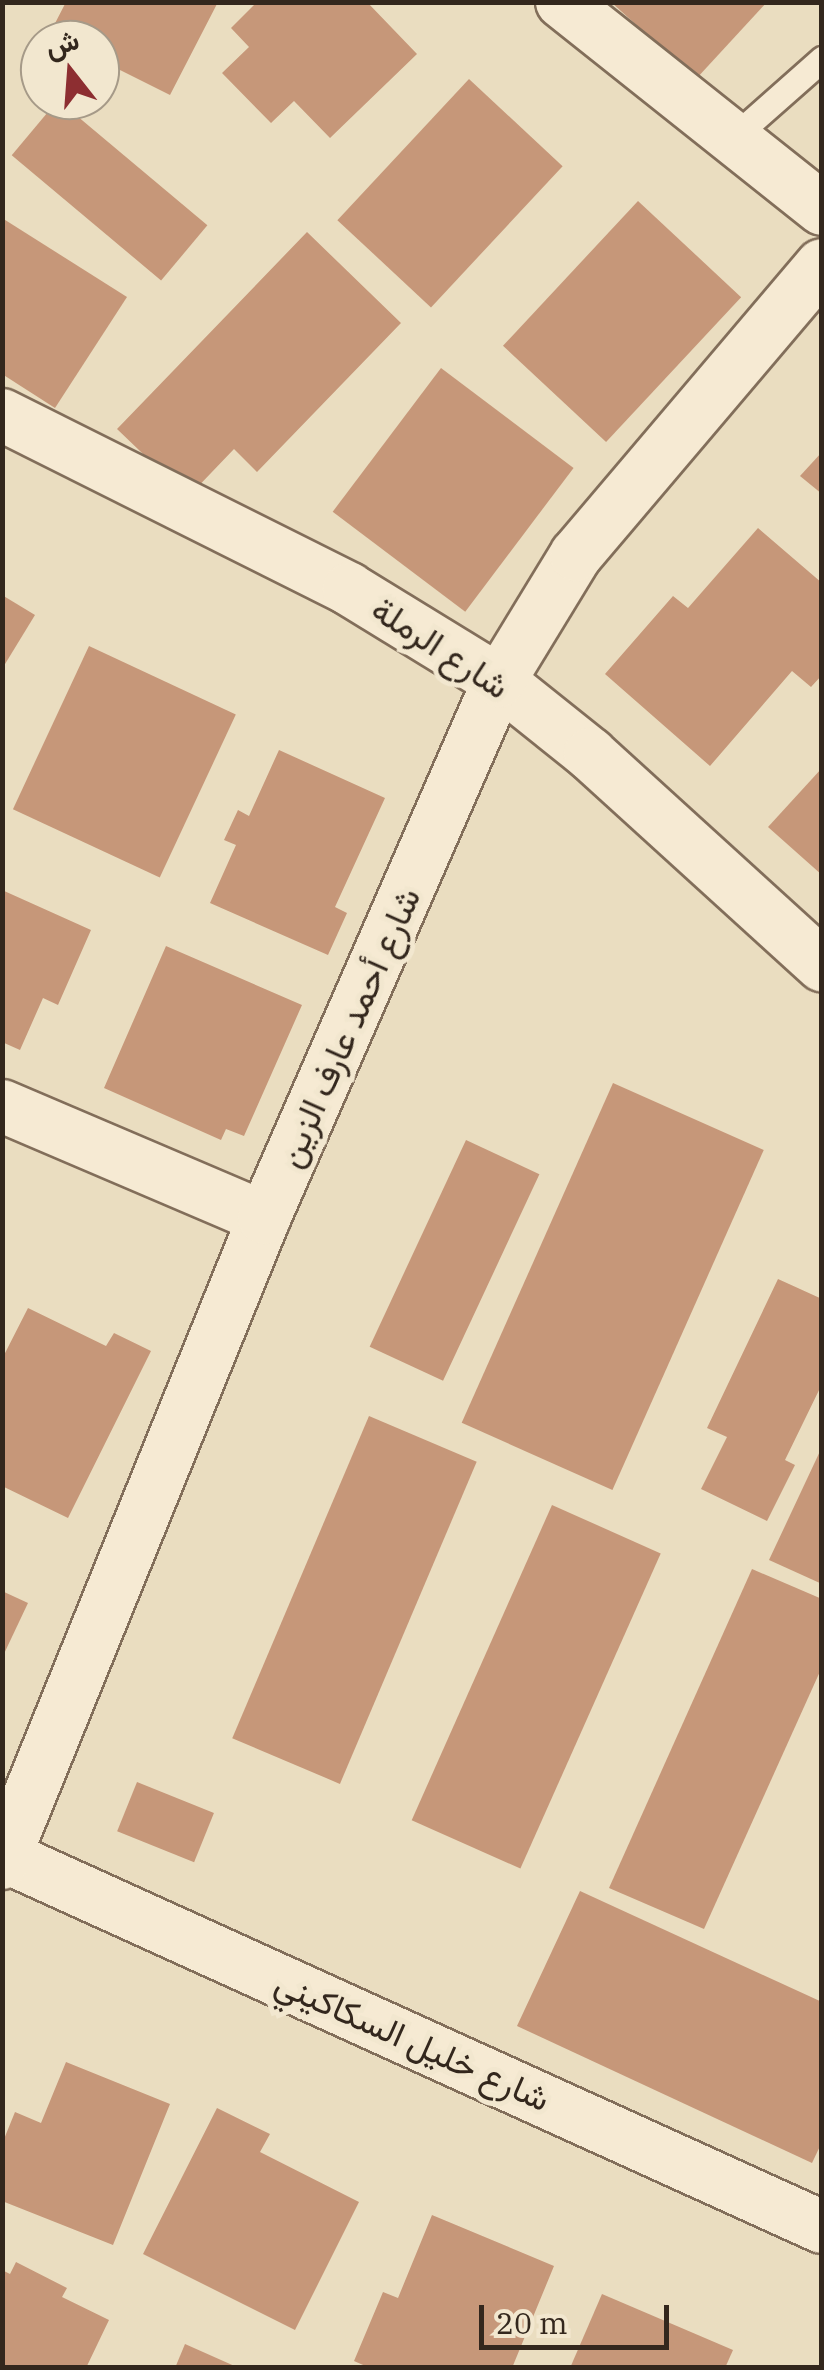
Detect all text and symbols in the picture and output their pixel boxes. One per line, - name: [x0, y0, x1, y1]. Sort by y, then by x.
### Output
- north arrow: [20, 20, 120, 120]
- text: ش: [40, 20, 83, 65]
- street label: شارع الرملة: [364, 587, 518, 707]
- street label: شارع أحمد عارف الزين: [268, 881, 428, 1173]
- street label: شارع خليل السكاكيني: [269, 1961, 557, 2119]
- scale bar: [484, 2285, 674, 2347]
- text: 20 m: [496, 2303, 568, 2342]

